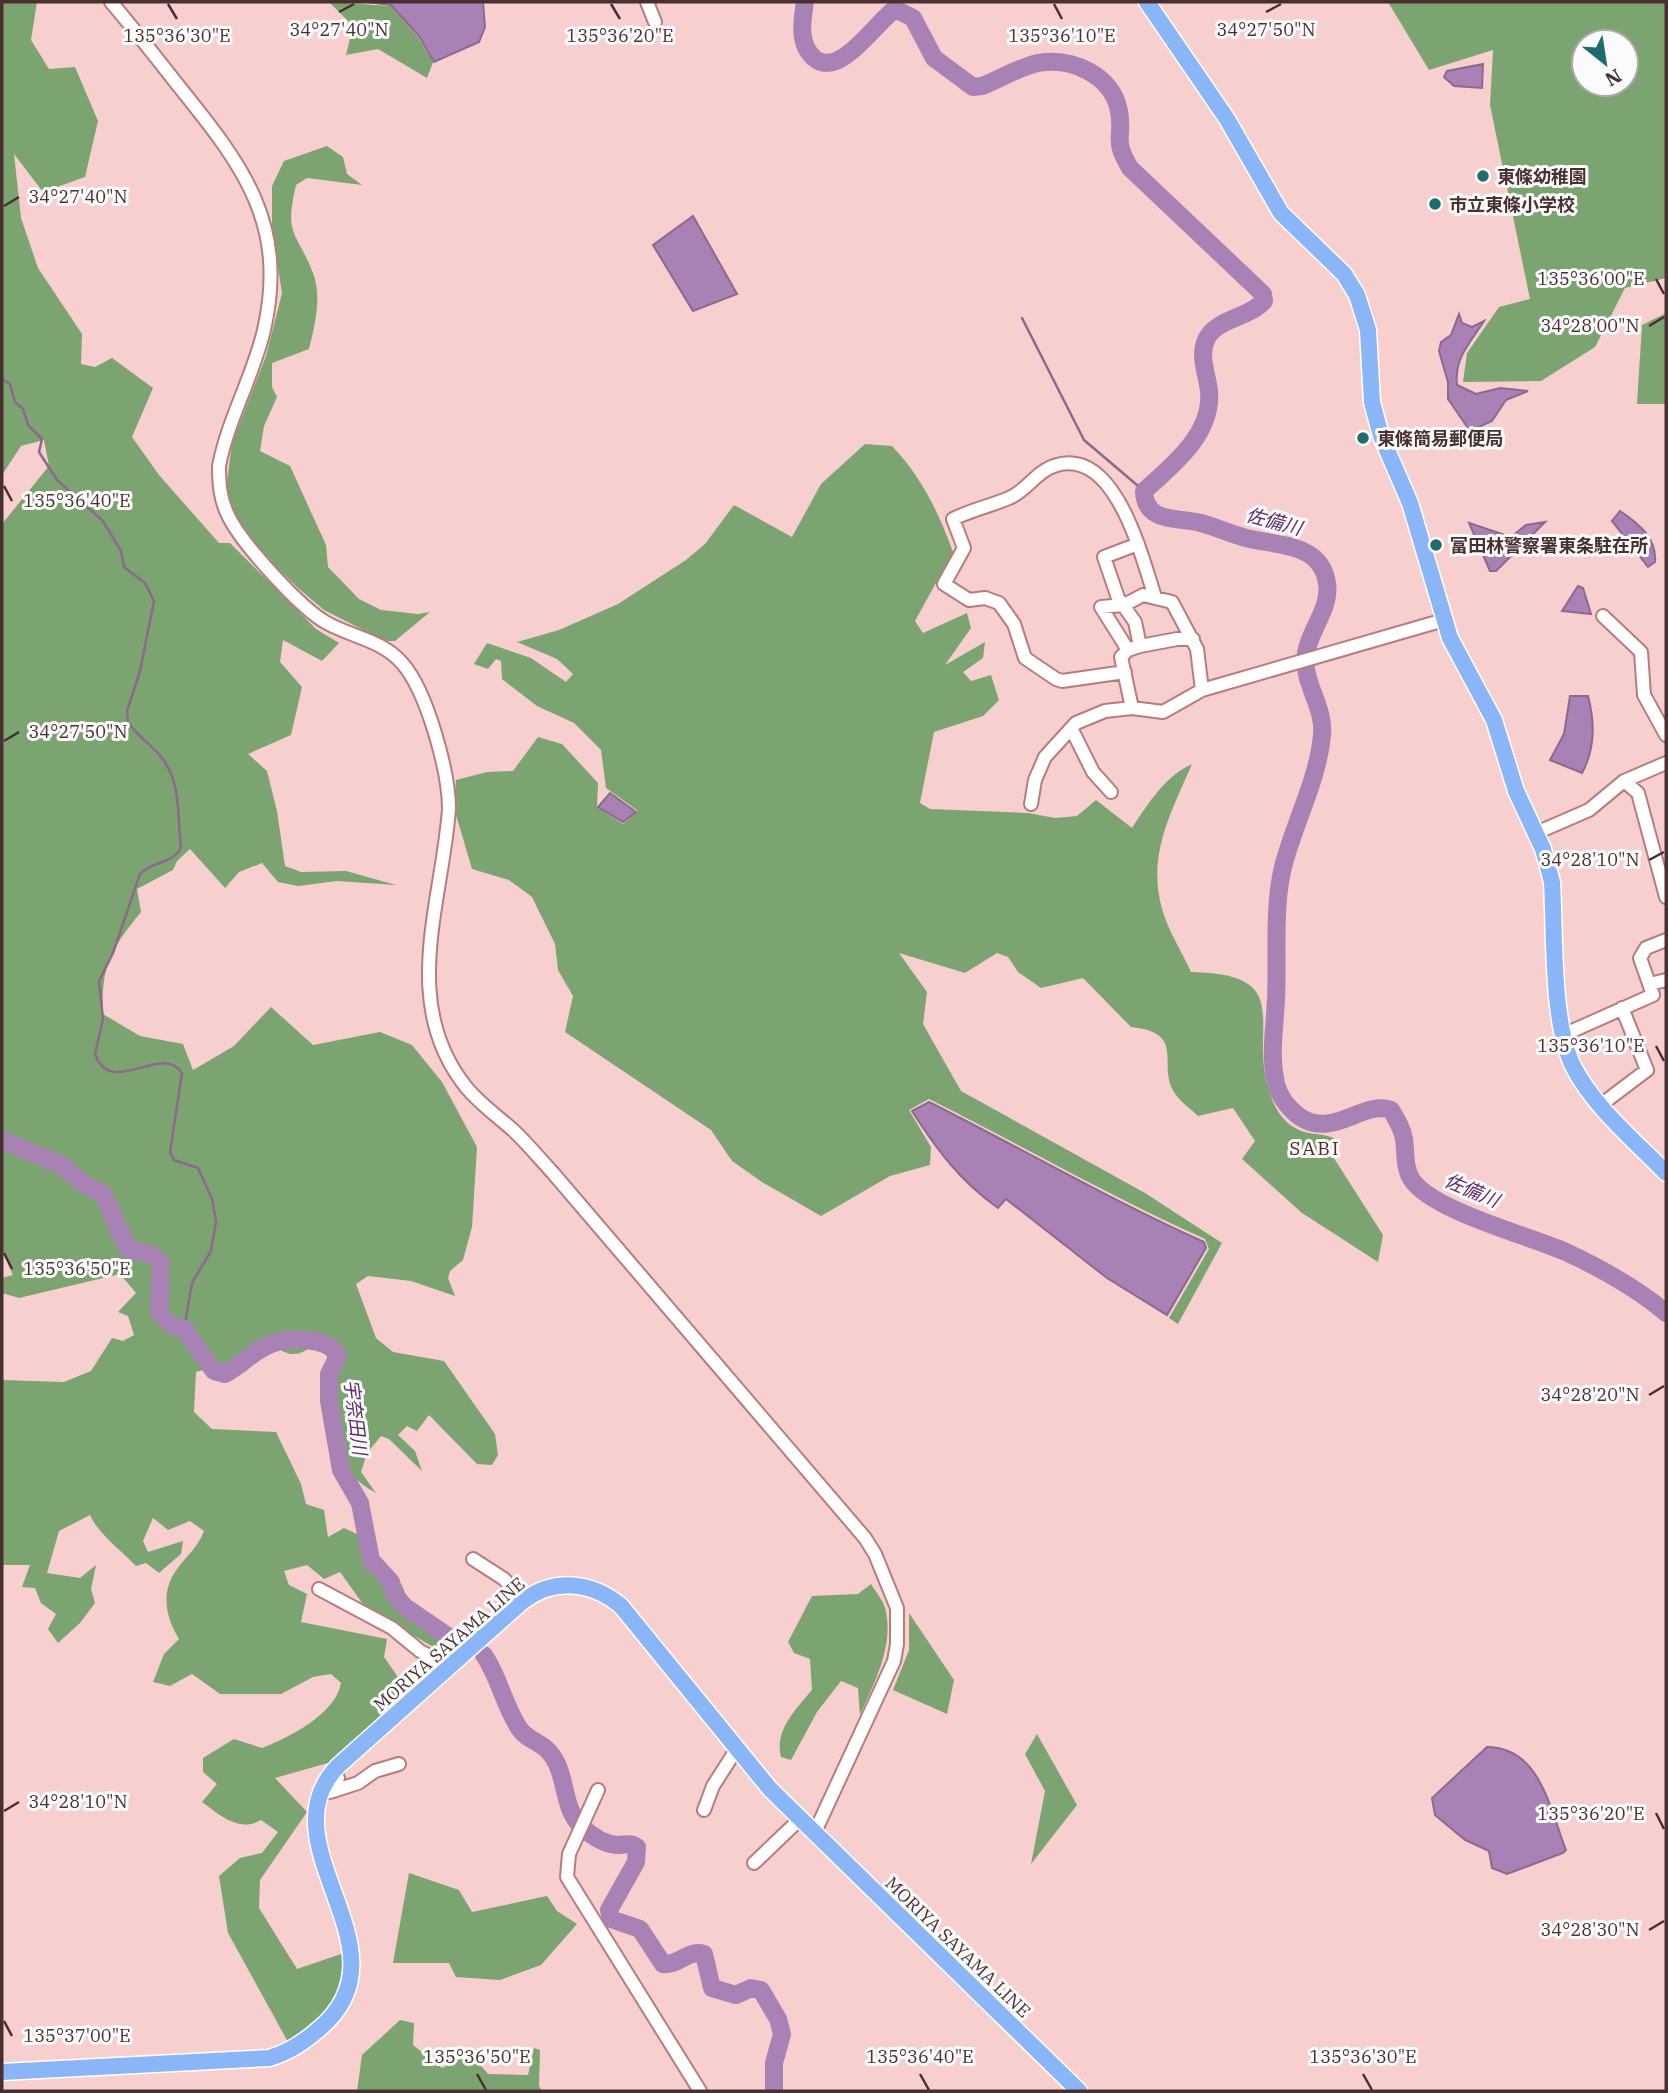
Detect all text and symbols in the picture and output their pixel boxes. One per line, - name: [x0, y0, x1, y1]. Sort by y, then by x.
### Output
- text: 34°27'40"N: [290, 18, 389, 41]
- text: 34°27'50"N: [1217, 18, 1316, 41]
- text: 135°36'30"E: [123, 24, 231, 47]
- text: 135°36'20"E: [566, 24, 674, 47]
- text: 135°36'10"E: [1008, 24, 1116, 47]
- north arrow: [1570, 28, 1640, 98]
- text: N: [1601, 64, 1626, 92]
- place label: 東條幼稚園: [1497, 165, 1587, 188]
- marker: 東條幼稚園: [1475, 168, 1491, 184]
- text: 34°27'40"N: [29, 185, 128, 208]
- place label: 市立東條小学校: [1449, 193, 1575, 216]
- marker: 市立東條小学校: [1427, 196, 1443, 212]
- text: 135°36'00"E: [1537, 267, 1645, 290]
- text: 34°28'00"N: [1541, 314, 1640, 337]
- place label: 東條簡易郵便局: [1377, 427, 1503, 450]
- marker: 東條簡易郵便局: [1355, 430, 1371, 446]
- text: 135°36'40"E: [23, 489, 131, 512]
- water label: 佐備川: [1243, 502, 1307, 540]
- place label: 富田林警察署東条駐在所: [1450, 534, 1648, 557]
- marker: 富田林警察署東条駐在所: [1428, 537, 1444, 553]
- text: 34°27'50"N: [29, 720, 128, 743]
- text: 34°28'10"N: [1541, 848, 1640, 871]
- text: 135°36'10"E: [1537, 1034, 1645, 1057]
- district label: SABI: [1289, 1136, 1341, 1160]
- water label: 佐備川: [1441, 1168, 1505, 1213]
- text: 135°36'50"E: [23, 1257, 131, 1280]
- water label: 宇奈田川: [339, 1378, 373, 1458]
- text: 34°28'20"N: [1541, 1383, 1640, 1406]
- street label: MORIYA SAYAMA LINE: [369, 1572, 529, 1716]
- text: 34°28'10"N: [29, 1790, 128, 1813]
- text: 135°36'20"E: [1537, 1802, 1645, 1825]
- street label: MORIYA SAYAMA LINE: [881, 1872, 1035, 2022]
- text: 34°28'30"N: [1541, 1918, 1640, 1941]
- text: 135°37'00"E: [23, 2024, 131, 2047]
- text: 135°36'50"E: [423, 2045, 531, 2068]
- text: 135°36'40"E: [866, 2045, 974, 2068]
- text: 135°36'30"E: [1309, 2045, 1417, 2068]

